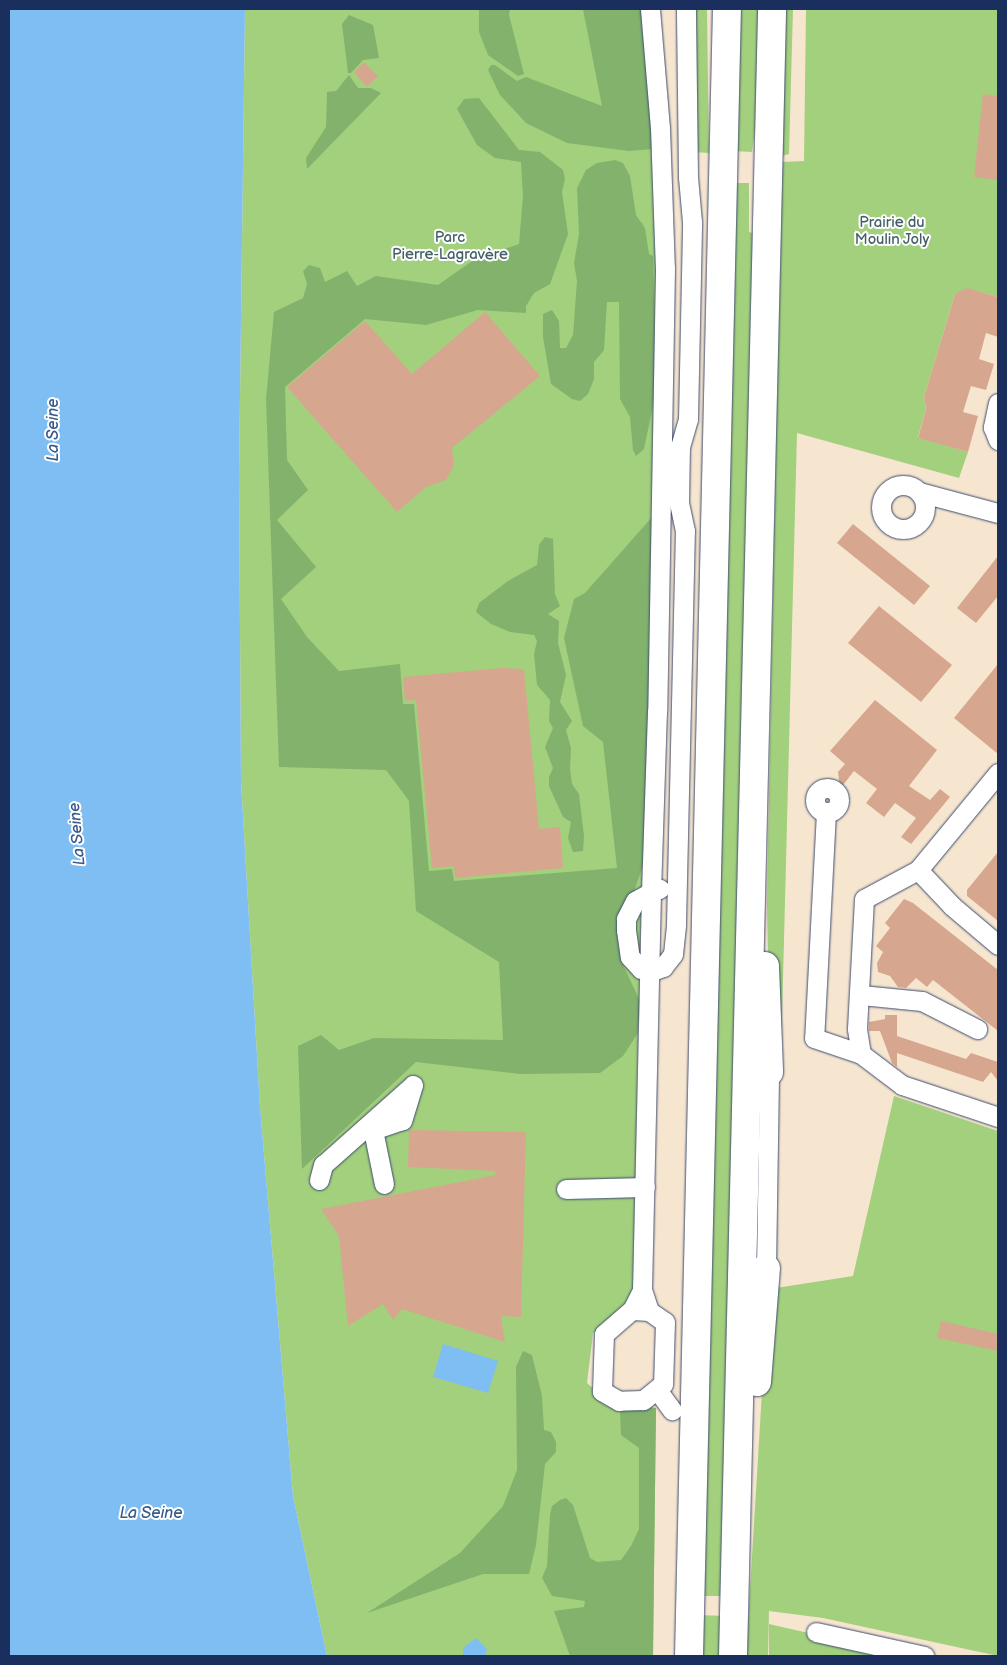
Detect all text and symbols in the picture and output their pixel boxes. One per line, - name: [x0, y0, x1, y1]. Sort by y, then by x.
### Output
- park label: Prairie du Moulin Joly: [854, 213, 930, 248]
- park label: Parc Pierre-Lagravère: [392, 228, 508, 263]
- water label: La Seine: [44, 398, 64, 462]
- water label: La Seine: [66, 802, 90, 866]
- water label: La Seine: [119, 1504, 183, 1524]

